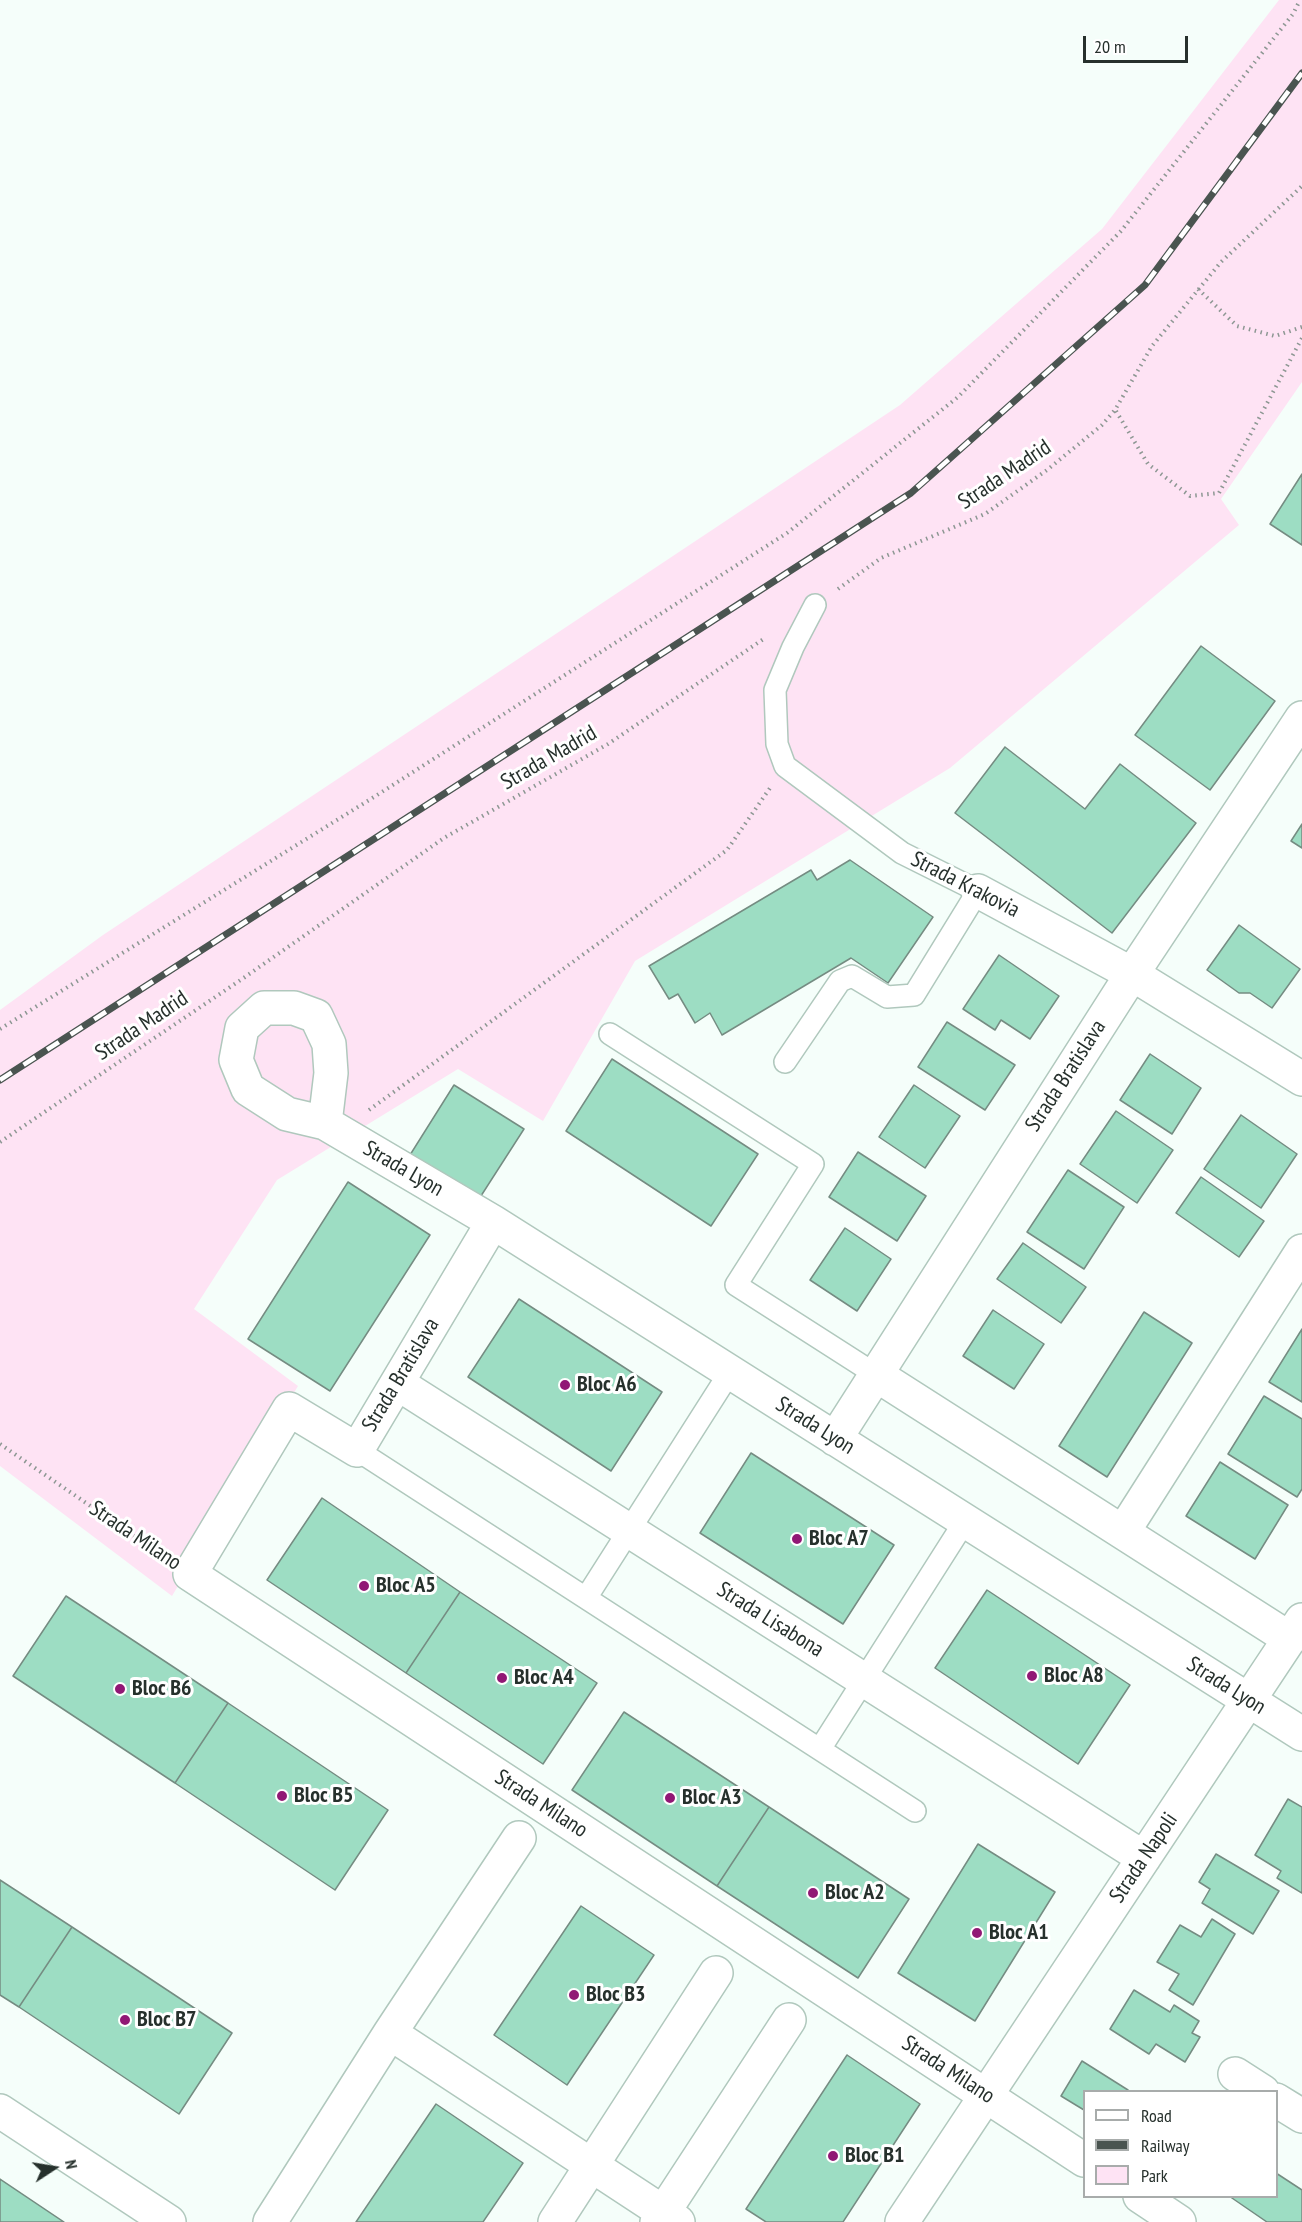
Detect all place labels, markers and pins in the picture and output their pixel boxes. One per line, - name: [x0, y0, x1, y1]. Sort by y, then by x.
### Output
- place label: Bloc A6: [577, 1372, 637, 1398]
- marker: Bloc A6: [558, 1378, 572, 1392]
- place label: Bloc A7: [809, 1526, 869, 1552]
- marker: Bloc A7: [790, 1532, 804, 1546]
- place label: Bloc A5: [376, 1573, 436, 1599]
- marker: Bloc A5: [357, 1579, 371, 1593]
- place label: Bloc A8: [1044, 1663, 1104, 1689]
- place label: Bloc A4: [514, 1665, 574, 1691]
- marker: Bloc A8: [1025, 1669, 1039, 1683]
- marker: Bloc A4: [495, 1671, 509, 1685]
- place label: Bloc B6: [132, 1676, 191, 1702]
- marker: Bloc B6: [113, 1682, 127, 1696]
- place label: Bloc B5: [294, 1783, 353, 1809]
- place label: Bloc A3: [682, 1785, 742, 1811]
- marker: Bloc B5: [275, 1789, 289, 1803]
- marker: Bloc A3: [663, 1791, 677, 1805]
- place label: Bloc A2: [825, 1880, 885, 1906]
- marker: Bloc A2: [806, 1886, 820, 1900]
- place label: Bloc A1: [989, 1920, 1049, 1946]
- marker: Bloc A1: [970, 1926, 984, 1940]
- place label: Bloc B3: [586, 1982, 645, 2008]
- marker: Bloc B3: [567, 1988, 581, 2002]
- place label: Bloc B7: [137, 2007, 196, 2033]
- marker: Bloc B7: [118, 2013, 132, 2027]
- place label: Bloc B1: [845, 2143, 904, 2169]
- marker: Bloc B1: [826, 2149, 840, 2163]

